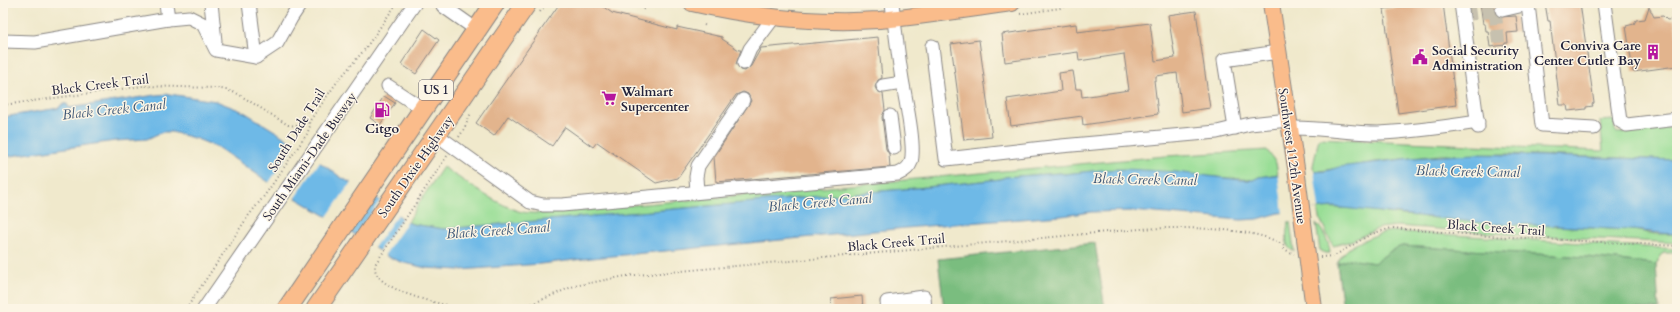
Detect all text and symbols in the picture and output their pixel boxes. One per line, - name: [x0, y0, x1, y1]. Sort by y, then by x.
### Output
- place label: Conviva Care Center Cutler Bay: [1534, 37, 1642, 70]
- place label: Social Security Administration: [1432, 42, 1524, 75]
- building icon: Conviva Care Center Cutler Bay: [1644, 43, 1662, 61]
- public building icon: Social Security Administration: [1411, 48, 1429, 66]
- street label: Black Creek Trail: [50, 70, 151, 100]
- road number: US 1: [419, 80, 453, 100]
- place label: Walmart Supercenter: [620, 83, 690, 116]
- street label: South Dade Trail: [264, 85, 330, 175]
- street label: Southwest 112th Avenue: [1274, 87, 1310, 225]
- street label: South Miami-Dade Busway: [259, 89, 361, 224]
- supermarket icon: Walmart Supercenter: [600, 89, 618, 107]
- water label: Black Creek Canal: [61, 94, 168, 124]
- fuel station icon: Citgo: [373, 101, 391, 119]
- street label: South Dixie Highway: [374, 112, 458, 221]
- place label: Citgo: [365, 120, 399, 138]
- water label: Black Creek Canal: [1416, 161, 1521, 182]
- water label: Black Creek Canal: [1093, 169, 1198, 190]
- water label: Black Creek Canal: [767, 188, 874, 217]
- street label: Black Creek Trail: [1446, 216, 1546, 240]
- water label: Black Creek Canal: [445, 217, 552, 244]
- street label: Black Creek Trail: [847, 230, 946, 256]

